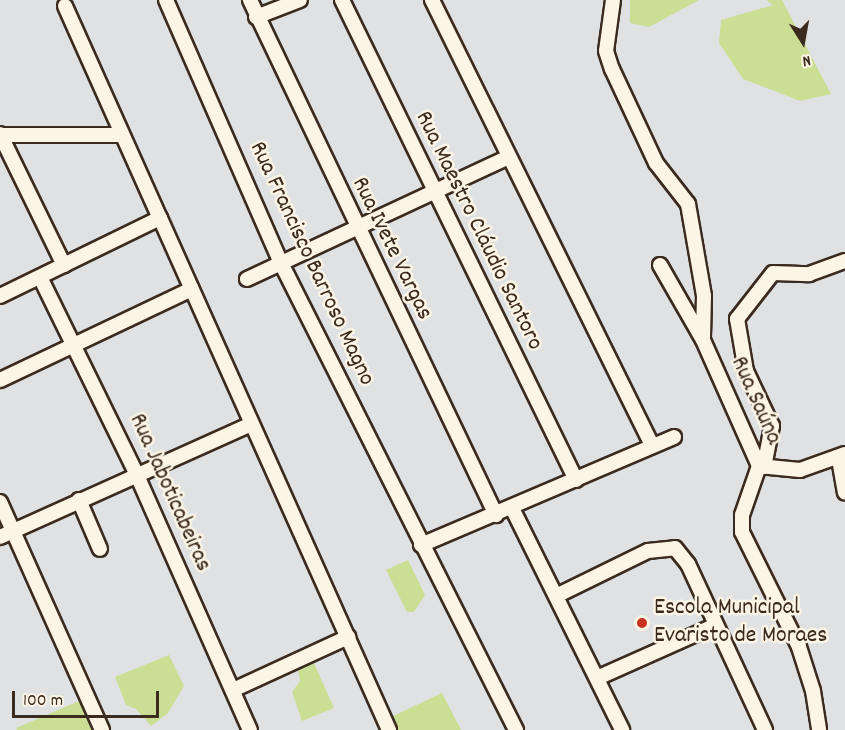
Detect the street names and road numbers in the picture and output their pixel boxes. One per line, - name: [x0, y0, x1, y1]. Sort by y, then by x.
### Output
- street label: Rua Maestro Cláudio Santoro: [408, 107, 548, 355]
- street label: Rua Francisco Barroso Magno: [242, 138, 380, 390]
- street label: Rua Ivete Vargas: [344, 173, 438, 325]
- street label: Rua Saúna: [723, 353, 787, 449]
- street label: Rua Jaboticabeiras: [121, 410, 217, 576]

